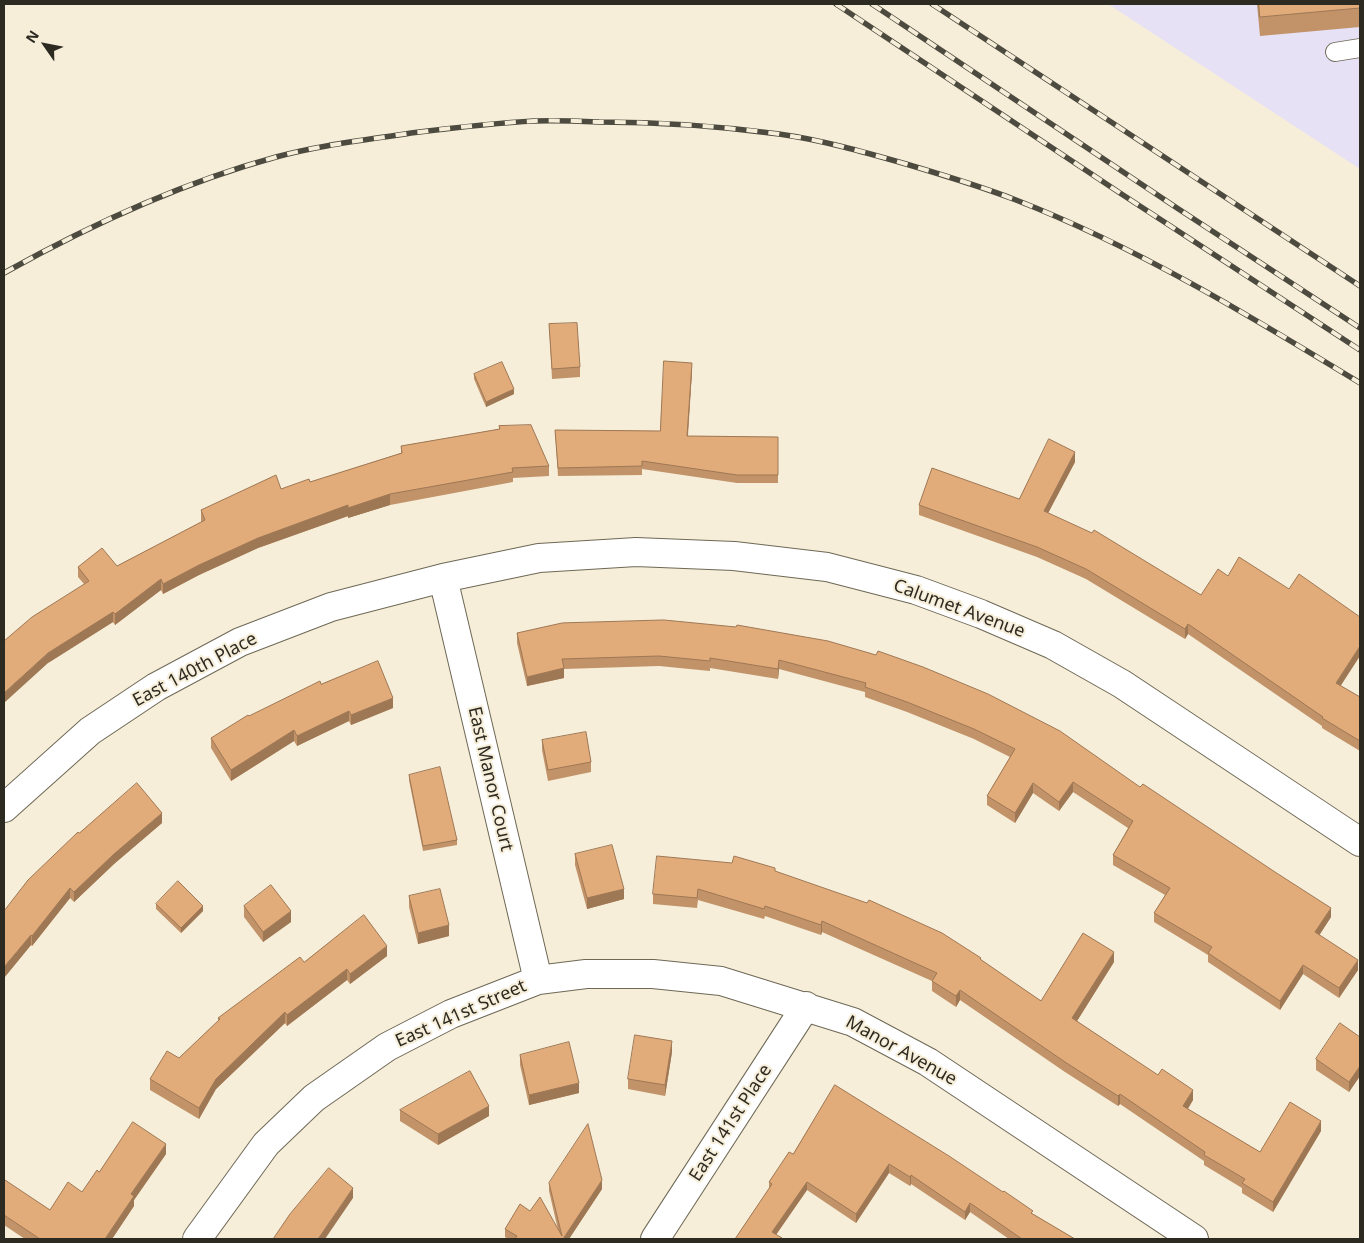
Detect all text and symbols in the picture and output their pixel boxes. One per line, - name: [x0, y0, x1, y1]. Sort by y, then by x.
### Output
- north arrow: [20, 20, 70, 70]
- text: N: [21, 27, 43, 47]
- street label: Calumet Avenue: [890, 575, 1028, 643]
- street label: East 140th Place: [129, 628, 261, 712]
- street label: East Manor Court: [463, 705, 517, 853]
- street label: East 141st Street: [392, 975, 530, 1053]
- street label: Manor Avenue: [842, 1012, 960, 1090]
- street label: East 141st Place: [685, 1061, 777, 1185]

